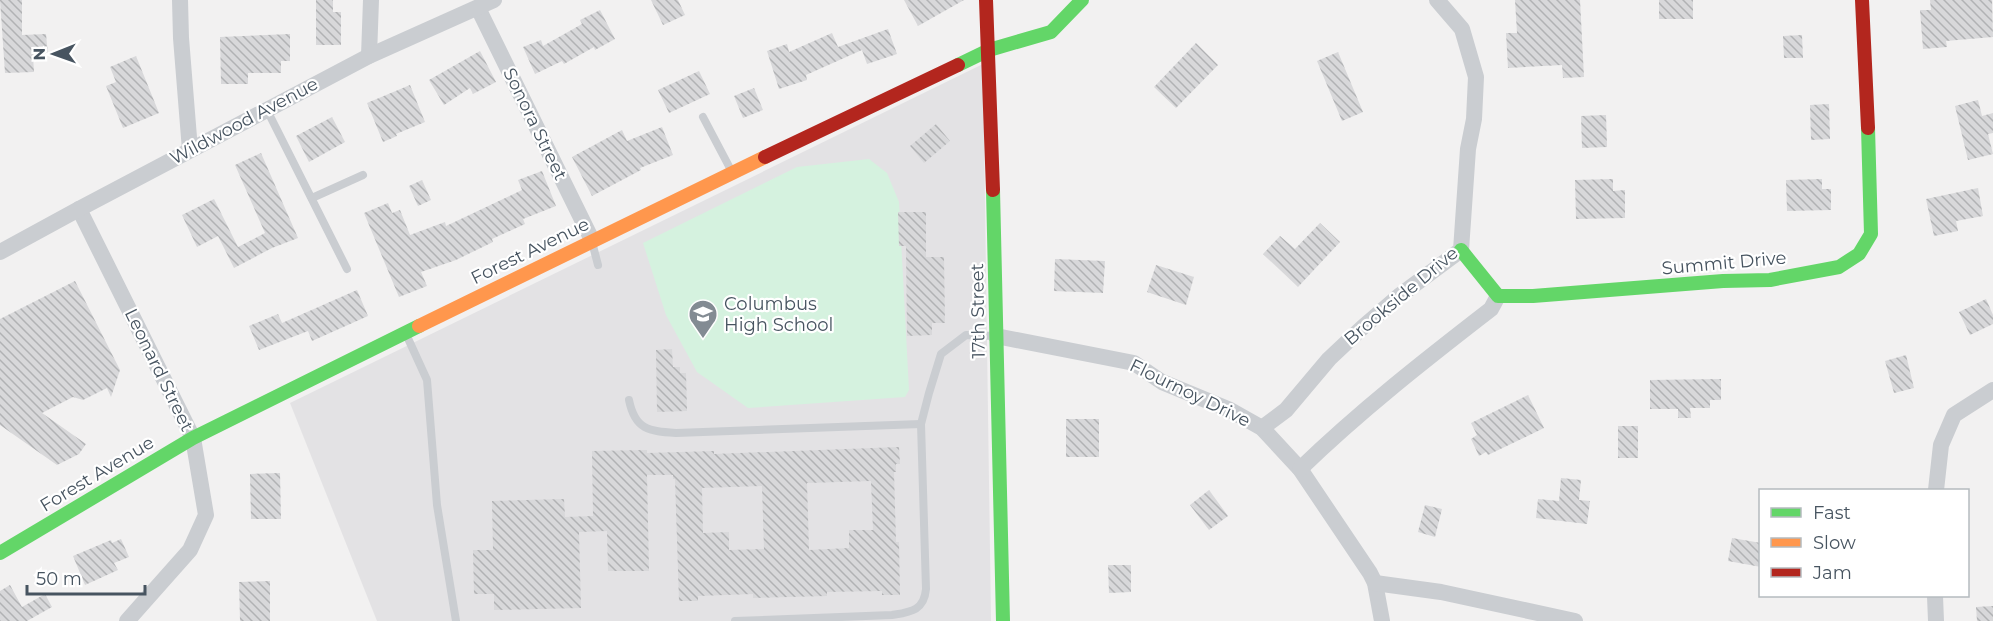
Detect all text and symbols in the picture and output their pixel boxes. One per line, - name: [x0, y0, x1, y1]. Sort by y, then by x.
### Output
- north arrow: [24, 24, 84, 84]
- text: N: [30, 48, 49, 61]
- street label: Sonora Street: [498, 64, 572, 184]
- street label: Wildwood Avenue: [166, 73, 322, 169]
- street label: Forest Avenue: [467, 213, 593, 289]
- street label: Brookside Drive: [1339, 242, 1463, 350]
- street label: Summit Drive: [1661, 247, 1787, 279]
- street label: 17th Street: [966, 263, 990, 359]
- place label: Columbus High School: [724, 293, 833, 336]
- school or university icon: Columbus High School: [687, 298, 719, 340]
- street label: Leonard Street: [120, 305, 198, 435]
- street label: Flournoy Drive: [1126, 354, 1254, 432]
- street label: Forest Avenue: [36, 431, 158, 517]
- legend: [1759, 489, 1969, 597]
- text: Fast: [1813, 502, 1851, 524]
- text: Slow: [1813, 532, 1856, 554]
- scale bar: [27, 558, 146, 596]
- text: Jam: [1812, 562, 1852, 584]
- text: 50 m: [36, 568, 82, 590]

